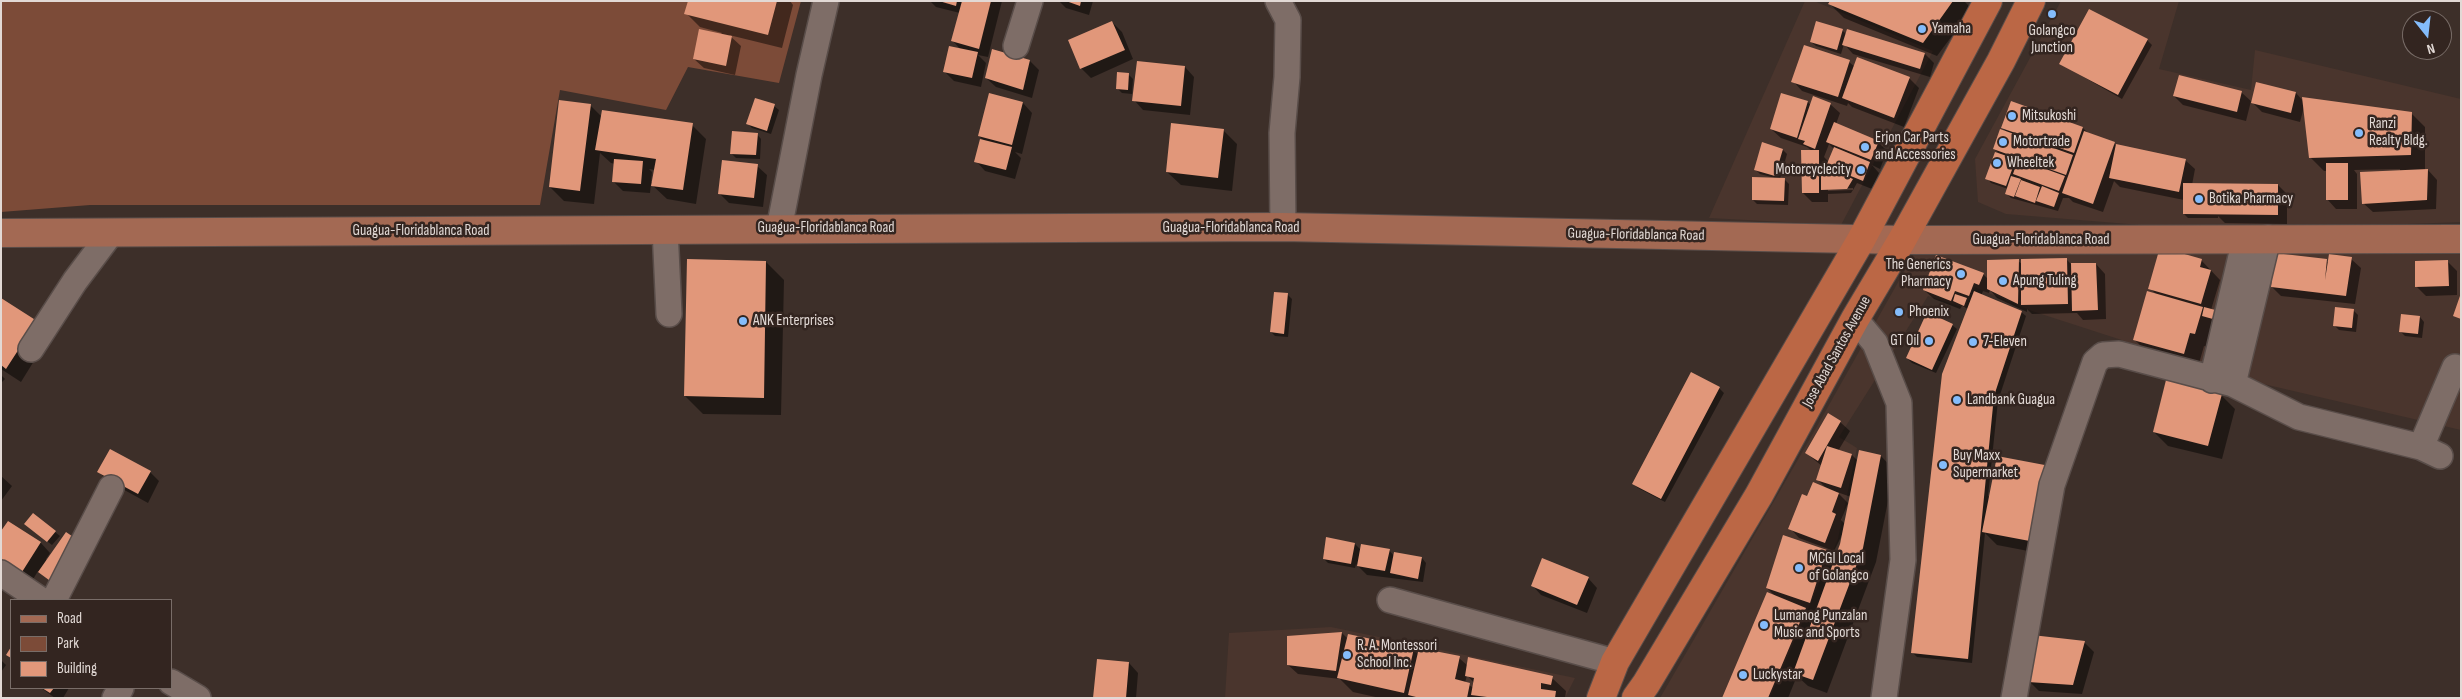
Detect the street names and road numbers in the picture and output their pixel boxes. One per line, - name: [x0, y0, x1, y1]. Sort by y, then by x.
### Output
- street label: Guagua-Floridablanca Road: [757, 219, 895, 237]
- street label: Guagua-Floridablanca Road: [1162, 219, 1300, 237]
- street label: Guagua-Floridablanca Road: [352, 222, 490, 240]
- street label: Guagua-Floridablanca Road: [1567, 225, 1705, 245]
- street label: Guagua-Floridablanca Road: [1972, 231, 2110, 249]
- street label: Jose Abad Santos Avenue: [1799, 293, 1875, 411]

